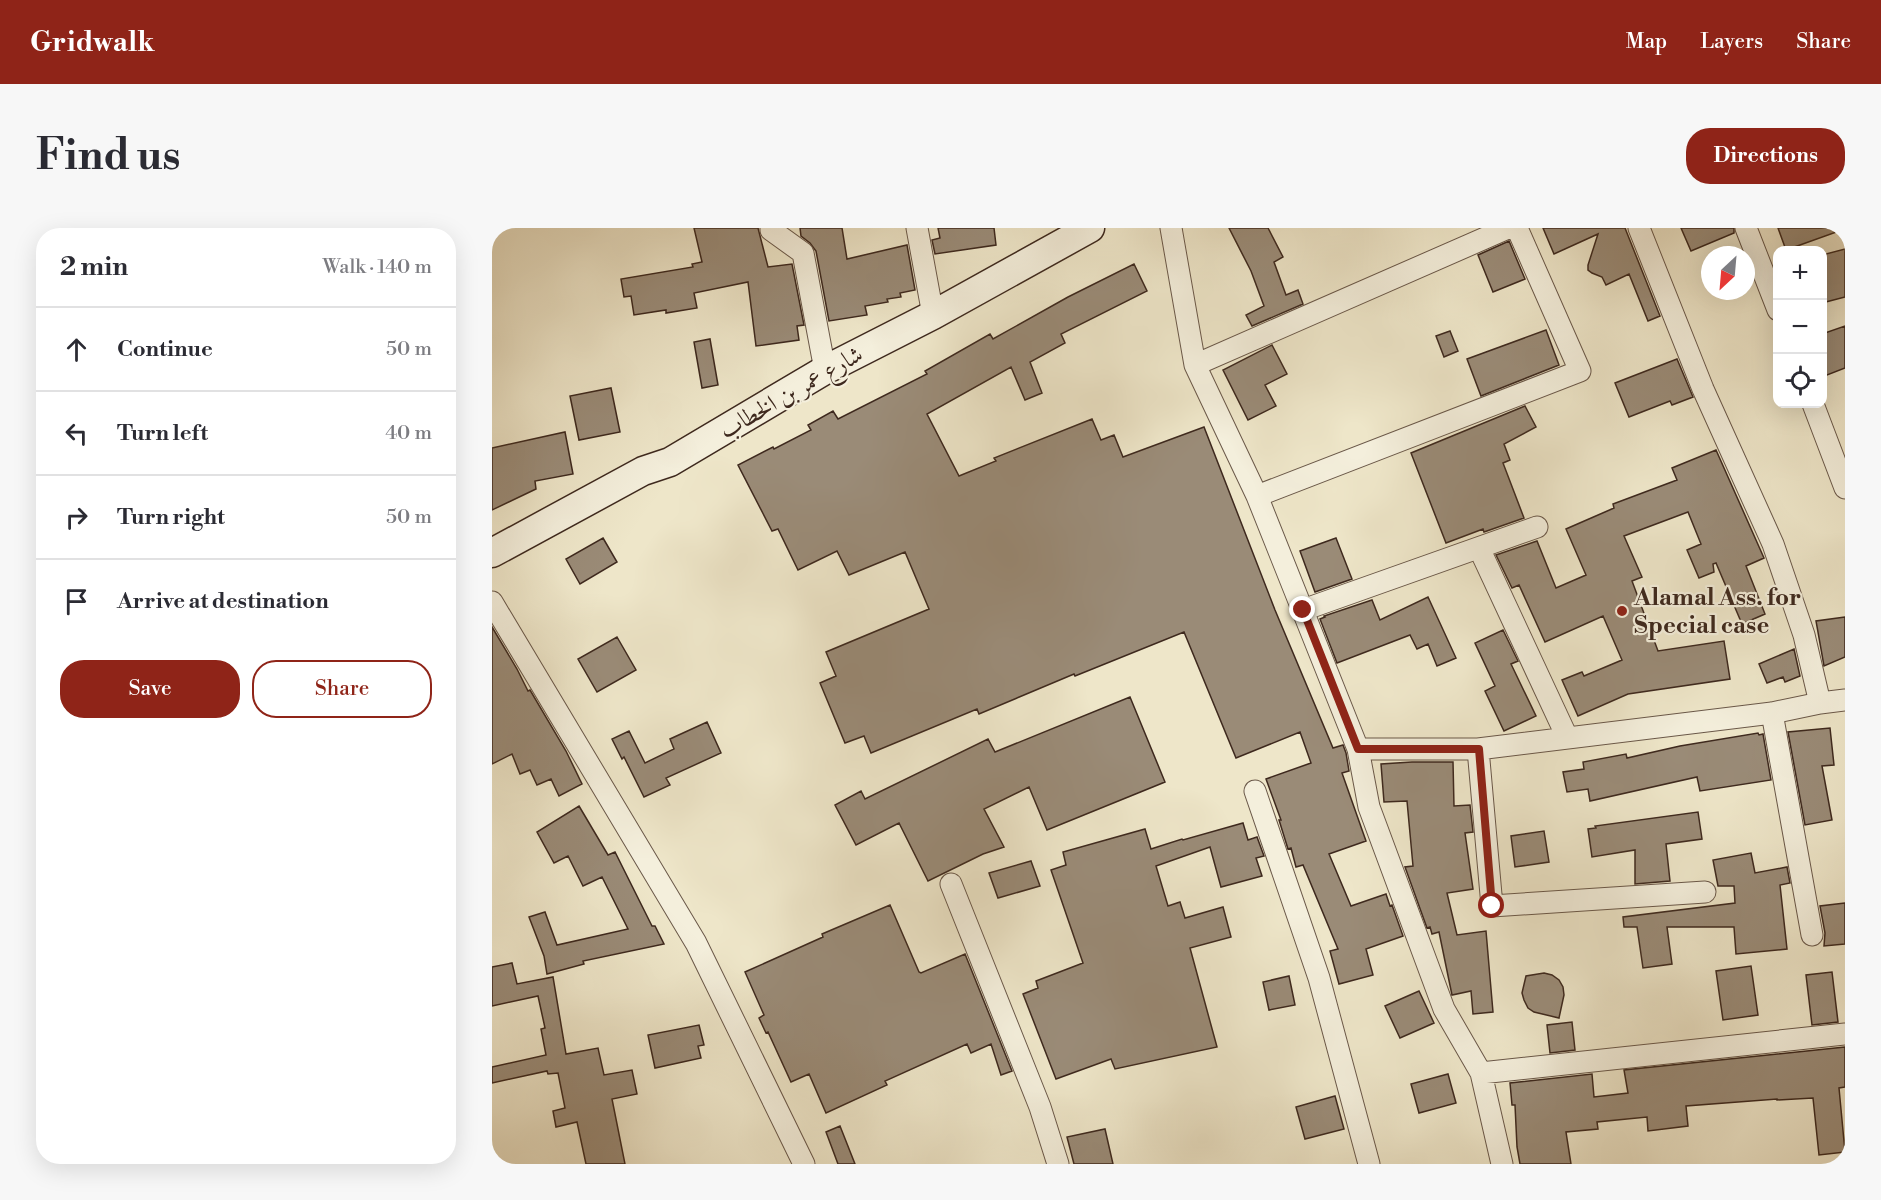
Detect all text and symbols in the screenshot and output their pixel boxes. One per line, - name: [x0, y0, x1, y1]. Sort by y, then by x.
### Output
- text: Gridwalk: [30, 25, 154, 60]
- text: Map: [1626, 29, 1667, 55]
- text: Layers: [1700, 29, 1763, 55]
- text: Share: [1796, 29, 1851, 55]
- button: Directions: [1686, 128, 1845, 184]
- text: Find us: [36, 130, 180, 183]
- north arrow: [1701, 246, 1755, 300]
- map controls: [1773, 246, 1827, 408]
- button: +: [1773, 246, 1827, 300]
- text: 2 min: [60, 251, 128, 283]
- text: Walk · 140 m: [322, 255, 432, 280]
- button: −: [1773, 300, 1827, 354]
- icon: ahead: [60, 333, 93, 366]
- text: Continue: [117, 336, 213, 363]
- text: 50 m: [386, 337, 432, 362]
- street label: شارع عمر بن الخطاب: [714, 340, 871, 450]
- button: locate: [1773, 354, 1827, 408]
- icon: left: [60, 417, 93, 450]
- text: Turn left: [117, 420, 208, 447]
- text: 40 m: [385, 421, 432, 446]
- icon: right: [60, 501, 93, 534]
- text: Turn right: [117, 504, 225, 531]
- text: 50 m: [386, 505, 432, 530]
- place label: Alamal Ass. for Special case: [1633, 583, 1801, 641]
- icon: arrive: [60, 585, 93, 618]
- text: Arrive at destination: [117, 588, 329, 615]
- route end: [1289, 596, 1315, 622]
- marker: Alamal Ass. for Special case: [1615, 604, 1629, 618]
- button: Save: [60, 660, 240, 718]
- button: Share: [252, 660, 432, 718]
- route start: [1478, 892, 1504, 918]

